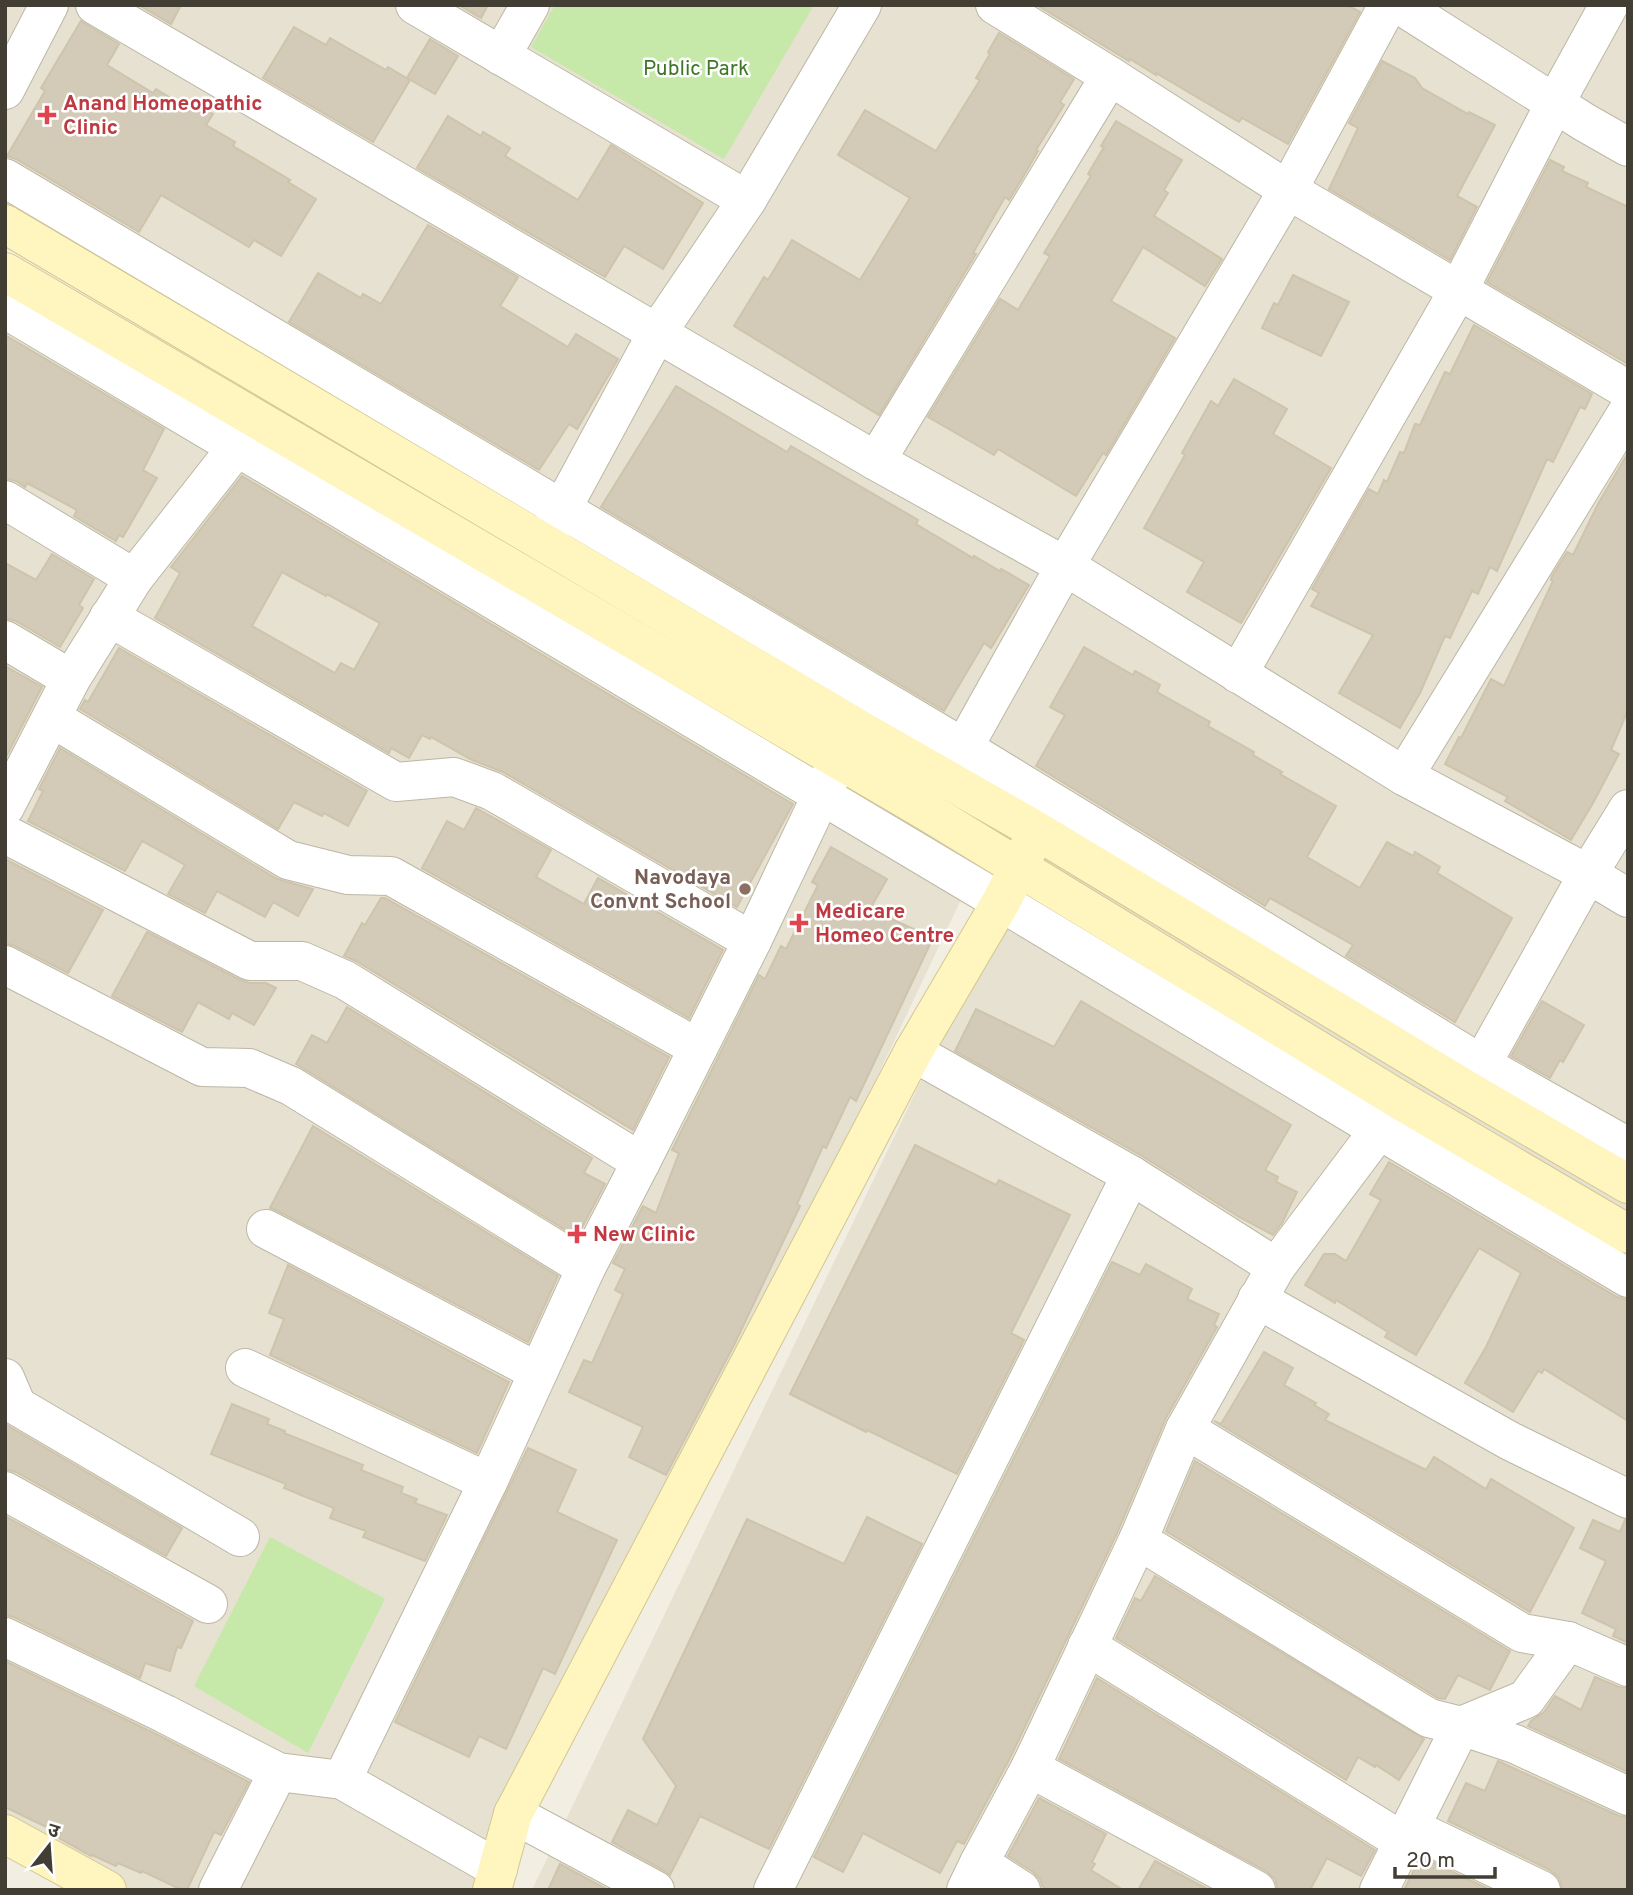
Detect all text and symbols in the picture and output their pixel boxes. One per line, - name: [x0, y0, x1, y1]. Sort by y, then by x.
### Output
- park label: Public Park: [643, 56, 749, 83]
- place label: Anand Homeopathic Clinic: [63, 91, 263, 142]
- marker: Anand Homeopathic Clinic: [37, 105, 57, 125]
- place label: Navodaya Convnt School: [590, 865, 731, 916]
- marker: Navodaya Convnt School: [737, 881, 753, 897]
- place label: Medicare Homeo Centre: [815, 899, 954, 950]
- marker: Medicare Homeo Centre: [789, 913, 809, 933]
- place label: New Clinic: [593, 1222, 696, 1249]
- marker: New Clinic: [567, 1224, 587, 1244]
- north arrow: [14, 1811, 84, 1881]
- text: उ: [45, 1819, 63, 1845]
- scale bar: [1395, 1836, 1495, 1880]
- text: 20 m: [1406, 1848, 1455, 1875]

